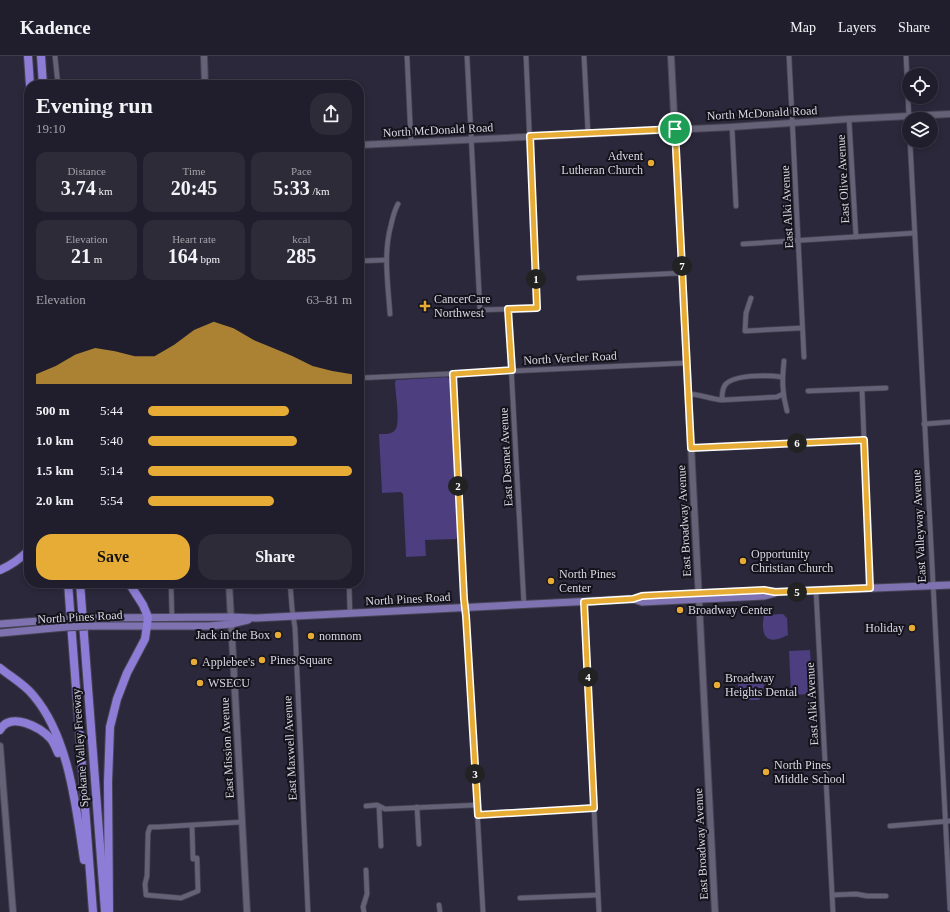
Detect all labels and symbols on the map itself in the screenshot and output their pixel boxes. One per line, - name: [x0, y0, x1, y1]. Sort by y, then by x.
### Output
- street label: North McDonald Road: [706, 103, 818, 123]
- pin: [658, 112, 692, 146]
- street label: North McDonald Road: [382, 120, 494, 140]
- street label: East Olive Avenue: [834, 134, 852, 224]
- place label: Advent Lutheran Church: [561, 149, 644, 177]
- marker: Advent Lutheran Church: [646, 158, 656, 168]
- street label: East Alki Avenue: [778, 165, 796, 249]
- pin: 7: [672, 256, 692, 276]
- pin: 1: [526, 269, 546, 289]
- place label: CancerCare Northwest: [434, 292, 491, 320]
- marker: CancerCare Northwest: [419, 300, 431, 312]
- street label: North Vercler Road: [523, 349, 617, 367]
- street label: East Desmet Avenue: [496, 407, 516, 507]
- pin: 6: [787, 433, 807, 453]
- street label: East Broadway Avenue: [674, 465, 694, 577]
- street label: East Valleyway Avenue: [909, 469, 929, 583]
- pin: 2: [448, 476, 468, 496]
- place label: Opportunity Christian Church: [751, 547, 833, 575]
- marker: Opportunity Christian Church: [738, 556, 748, 566]
- place label: North Pines Center: [559, 567, 616, 595]
- marker: North Pines Center: [546, 576, 556, 586]
- pin: 5: [787, 582, 807, 602]
- street label: North Pines Road: [365, 590, 451, 608]
- place label: Broadway Center: [688, 603, 772, 617]
- marker: Broadway Center: [675, 605, 685, 615]
- street label: North Pines Road: [37, 608, 123, 626]
- place label: Holiday: [865, 621, 904, 635]
- marker: Holiday: [907, 623, 917, 633]
- place label: Jack in the Box: [196, 628, 270, 642]
- place label: nomnom: [319, 629, 362, 643]
- marker: Jack in the Box: [273, 630, 283, 640]
- marker: nomnom: [306, 631, 316, 641]
- place label: Pines Square: [270, 653, 332, 667]
- place label: Applebee's: [202, 655, 255, 669]
- marker: Pines Square: [257, 655, 267, 665]
- marker: Applebee's: [189, 657, 199, 667]
- street label: East Alki Avenue: [803, 662, 821, 746]
- pin: 4: [578, 667, 598, 687]
- place label: Broadway Heights Dental: [725, 671, 798, 699]
- place label: WSECU: [208, 676, 250, 690]
- marker: WSECU: [195, 678, 205, 688]
- marker: Broadway Heights Dental: [712, 680, 722, 690]
- street label: Spokane Valley Freeway: [69, 688, 91, 808]
- street label: East Maxwell Avenue: [280, 695, 300, 801]
- street label: East Mission Avenue: [217, 697, 237, 799]
- place label: North Pines Middle School: [774, 758, 846, 786]
- pin: 3: [465, 764, 485, 784]
- marker: North Pines Middle School: [761, 767, 771, 777]
- street label: East Broadway Avenue: [691, 788, 711, 900]

